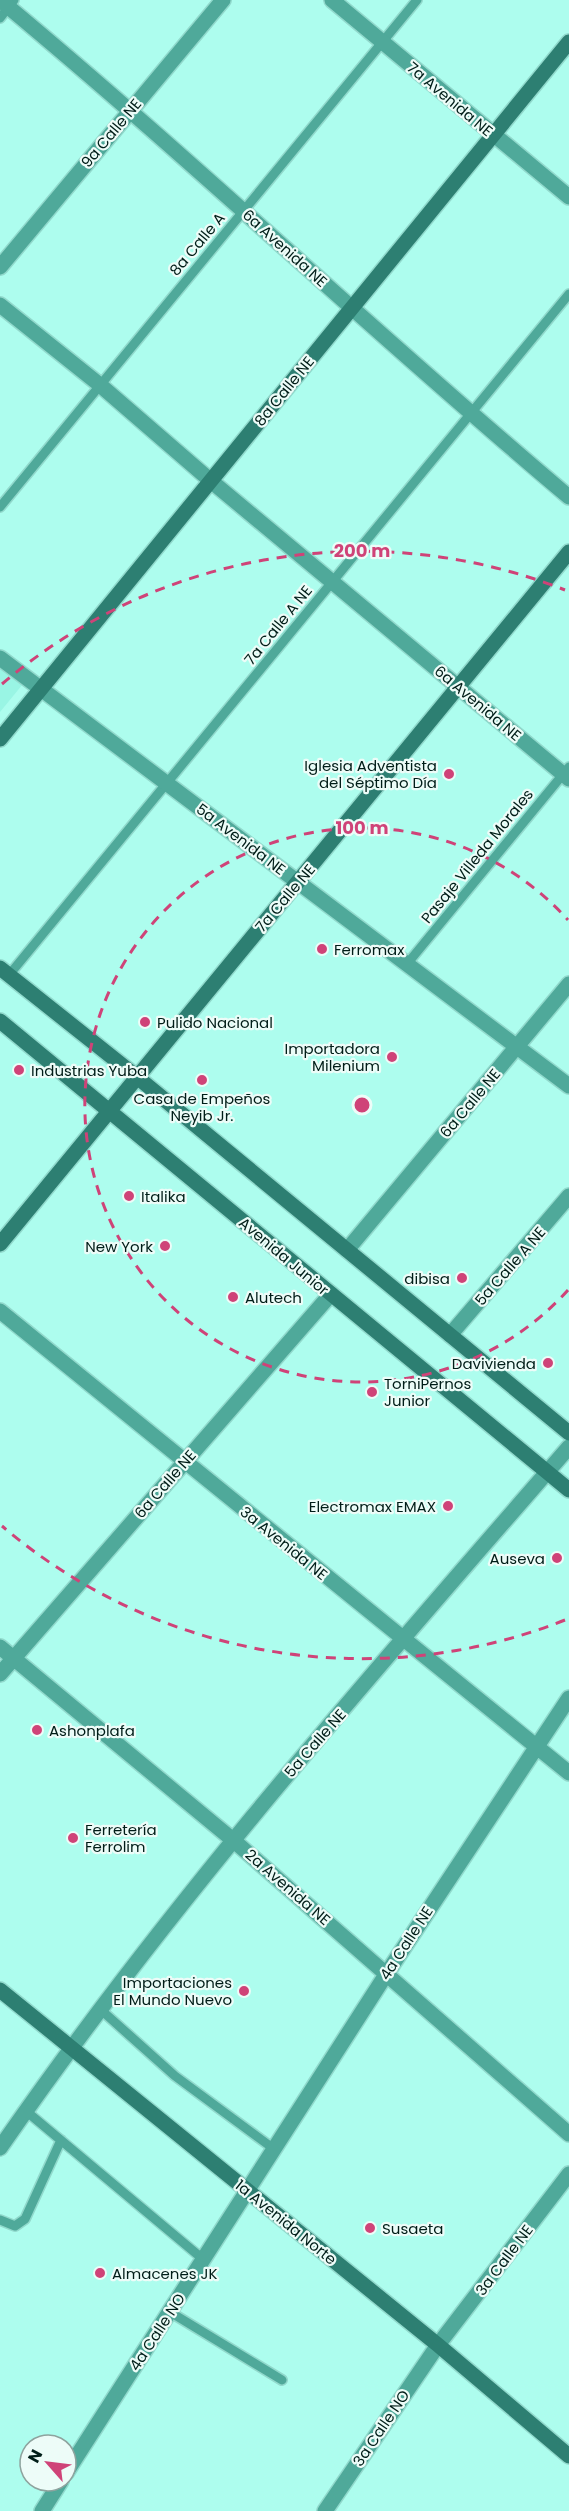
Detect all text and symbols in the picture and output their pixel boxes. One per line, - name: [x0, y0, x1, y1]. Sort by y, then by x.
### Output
- street label: 7a Avenida NE: [403, 57, 497, 141]
- street label: 9a Calle NE: [76, 94, 146, 172]
- street label: 6a Avenida NE: [238, 204, 332, 292]
- street label: 8a Calle A: [164, 208, 230, 280]
- street label: 8a Calle NE: [249, 352, 319, 430]
- text: 200 m: [334, 538, 390, 563]
- street label: 7a Calle A NE: [239, 581, 317, 669]
- street label: 6a Avenida NE: [430, 660, 526, 746]
- place label: Iglesia Adventista del Séptimo Día: [304, 755, 437, 793]
- marker: Iglesia Adventista del Séptimo Día: [442, 767, 456, 781]
- street label: Pasaje Villeda Morales: [416, 784, 538, 928]
- street label: 5a Avenida NE: [192, 798, 290, 880]
- text: 100 m: [335, 815, 389, 840]
- street label: 7a Calle NE: [250, 859, 320, 937]
- place label: Ferromax: [334, 939, 404, 960]
- marker: Ferromax: [315, 942, 329, 956]
- place label: Pulido Nacional: [157, 1012, 273, 1033]
- marker: Pulido Nacional: [138, 1015, 152, 1029]
- place label: Importadora Milenium: [284, 1038, 380, 1076]
- marker: Importadora Milenium: [385, 1050, 399, 1064]
- place label: Industrias Yuba: [31, 1060, 147, 1081]
- marker: Industrias Yuba: [12, 1063, 26, 1077]
- street label: 6a Calle NE: [435, 1064, 505, 1142]
- marker: Casa de Empeños Neyib Jr.: [195, 1073, 209, 1087]
- place label: Casa de Empeños Neyib Jr.: [134, 1088, 271, 1126]
- centre of rings: [352, 1095, 372, 1115]
- place label: Italika: [141, 1186, 186, 1207]
- marker: Italika: [122, 1189, 136, 1203]
- street label: Avenida Junior: [235, 1212, 334, 1300]
- street label: 5a Calle A NE: [470, 1222, 550, 1310]
- place label: New York: [85, 1236, 153, 1257]
- marker: New York: [158, 1239, 172, 1253]
- place label: dibisa: [404, 1268, 450, 1289]
- marker: dibisa: [455, 1271, 469, 1285]
- place label: Alutech: [245, 1287, 302, 1308]
- marker: Alutech: [226, 1290, 240, 1304]
- place label: Davivienda: [452, 1353, 536, 1374]
- marker: Davivienda: [541, 1356, 555, 1370]
- place label: TorniPernos Junior: [384, 1373, 471, 1411]
- marker: TorniPernos Junior: [365, 1385, 379, 1399]
- street label: 6a Calle NE: [129, 1445, 201, 1523]
- place label: Electromax EMAX: [309, 1496, 436, 1517]
- marker: Electromax EMAX: [441, 1499, 455, 1513]
- street label: 3a Avenida NE: [236, 1501, 332, 1585]
- place label: Auseva: [490, 1548, 545, 1569]
- marker: Auseva: [550, 1551, 564, 1565]
- street label: 5a Calle NE: [279, 1704, 351, 1782]
- place label: Ashonplafa: [49, 1720, 135, 1741]
- marker: Ashonplafa: [30, 1723, 44, 1737]
- place label: Ferretería Ferrolim: [85, 1819, 157, 1857]
- marker: Ferretería Ferrolim: [66, 1831, 80, 1845]
- street label: 2a Avenida NE: [241, 1844, 335, 1930]
- street label: 4a Calle NE: [374, 1902, 438, 1984]
- place label: Importaciones El Mundo Nuevo: [113, 1972, 232, 2010]
- marker: Importaciones El Mundo Nuevo: [237, 1984, 251, 1998]
- street label: 1a Avenida Norte: [231, 2175, 341, 2269]
- place label: Susaeta: [382, 2218, 443, 2239]
- street label: 3a Calle NE: [470, 2220, 538, 2300]
- marker: Susaeta: [363, 2221, 377, 2235]
- place label: Almacenes JK: [112, 2263, 217, 2284]
- marker: Almacenes JK: [93, 2266, 107, 2280]
- street label: 4a Calle NO: [124, 2289, 190, 2375]
- street label: 3a Calle NO: [348, 2386, 414, 2470]
- north arrow: [18, 2433, 78, 2493]
- text: N: [22, 2445, 48, 2467]

